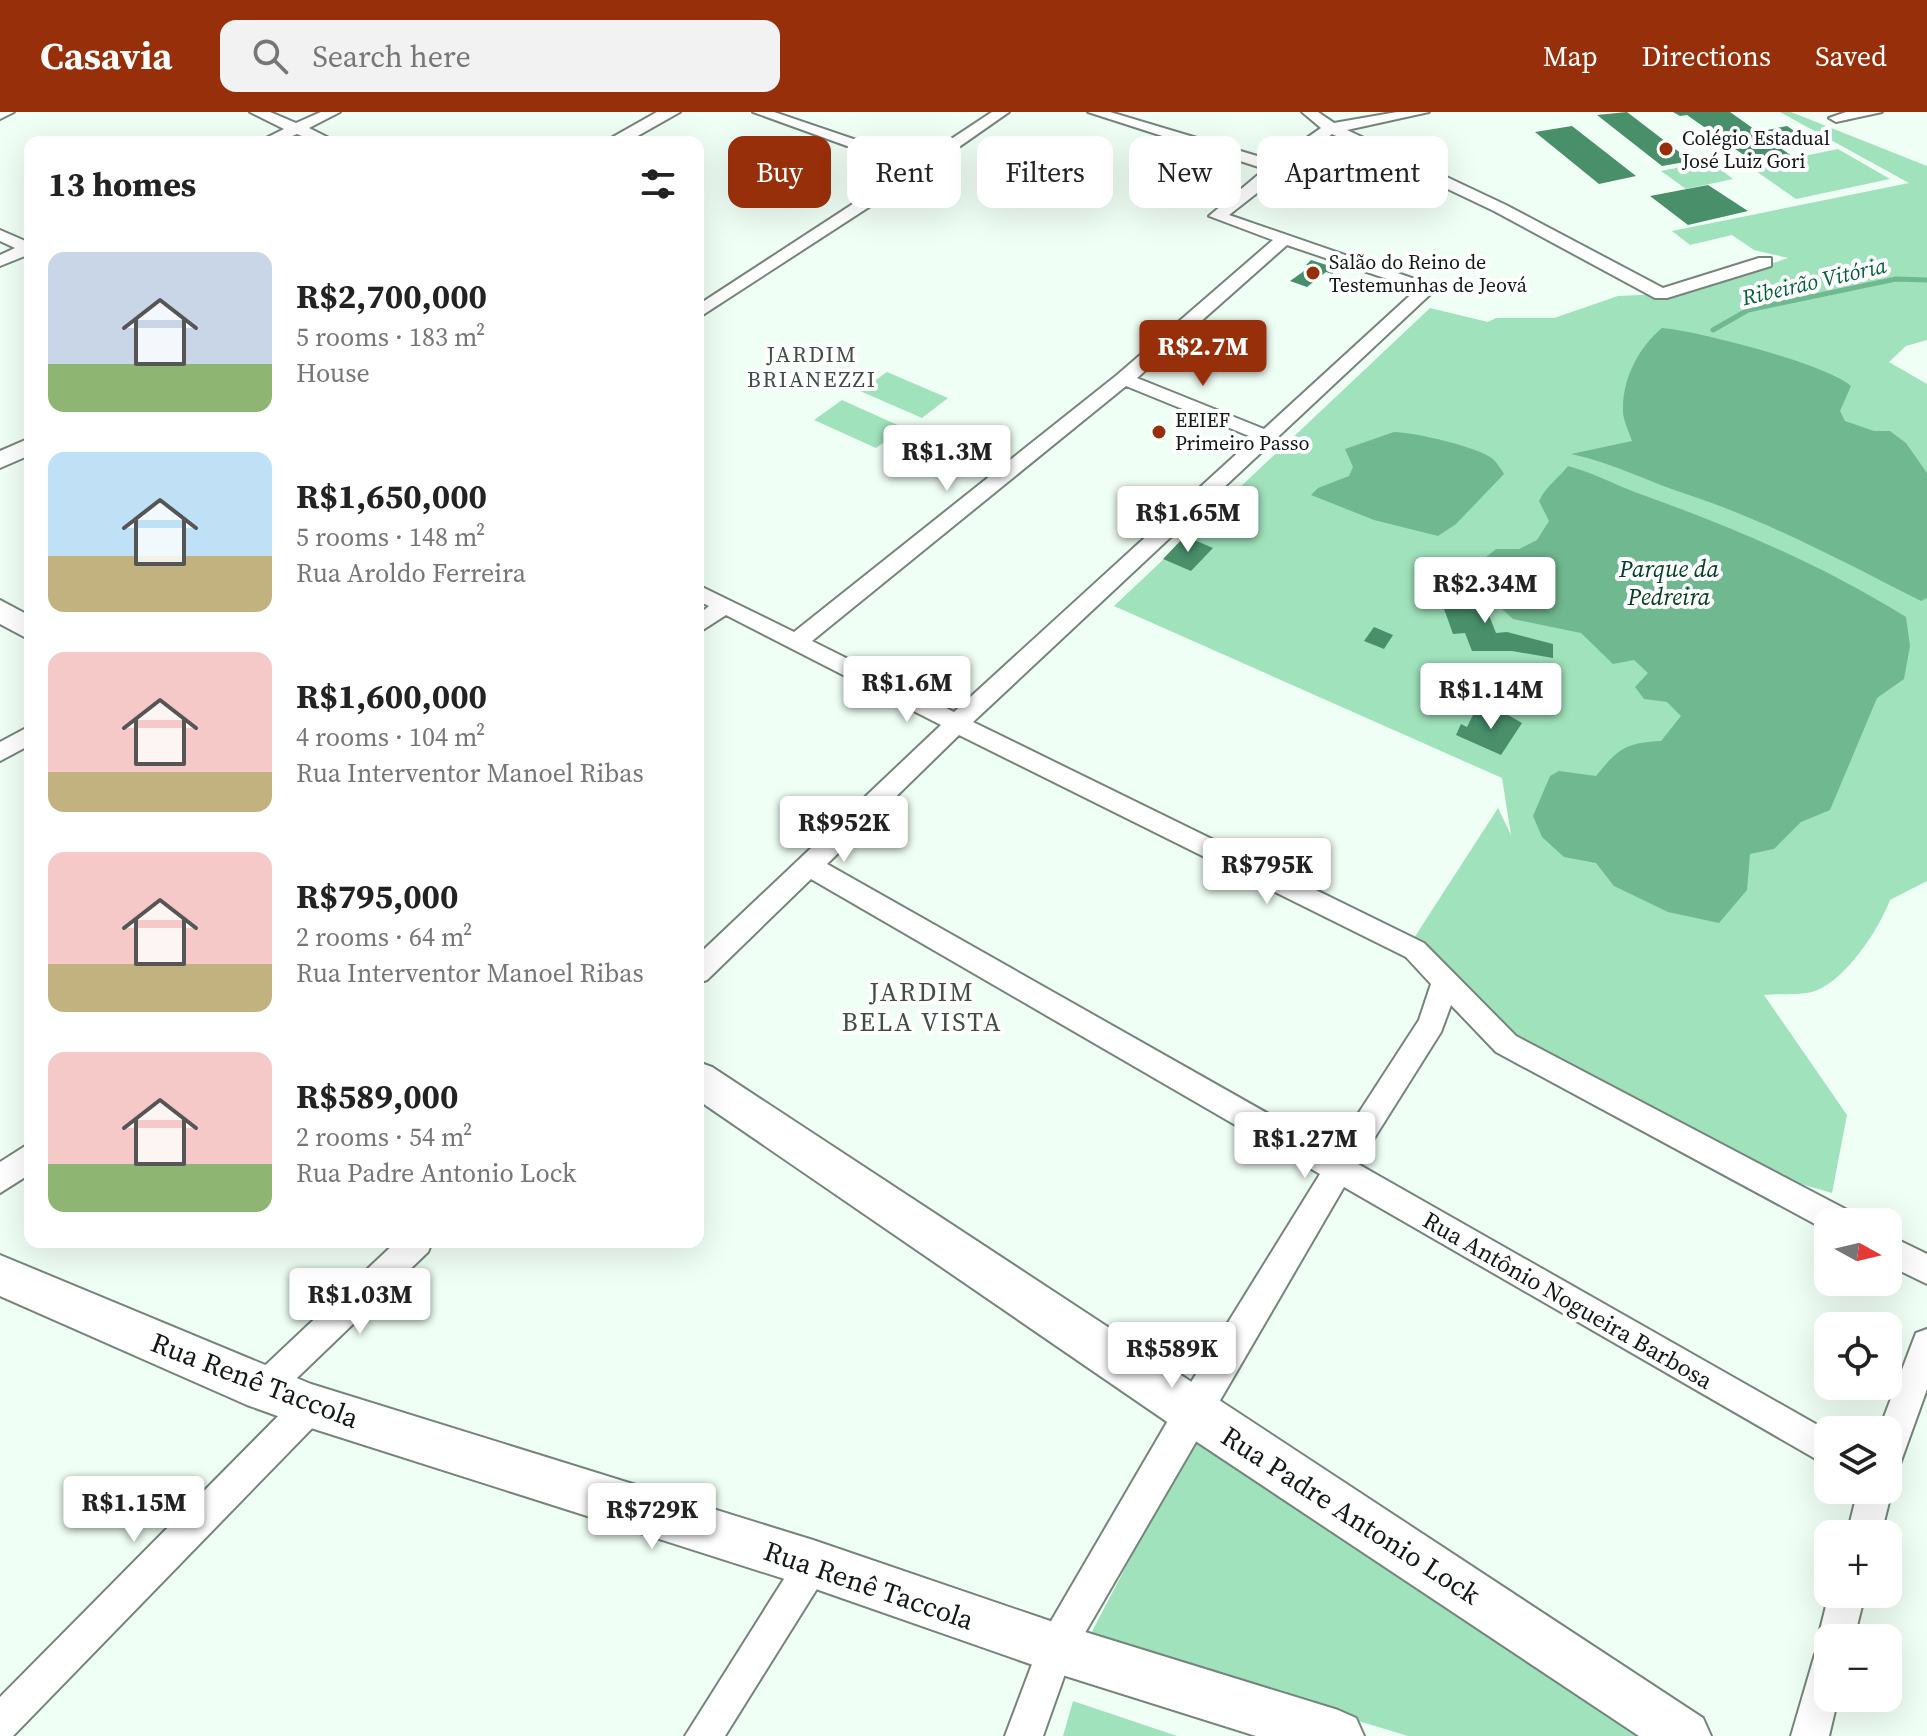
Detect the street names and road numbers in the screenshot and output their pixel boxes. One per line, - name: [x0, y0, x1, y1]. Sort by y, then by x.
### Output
- street label: Rua Antônio Nogueira Barbosa: [1417, 1203, 1720, 1397]
- street label: Rua Renê Taccola: [146, 1323, 365, 1437]
- street label: Rua Padre Antonio Lock: [1214, 1417, 1488, 1614]
- street label: Rua Renê Taccola: [759, 1531, 980, 1639]

